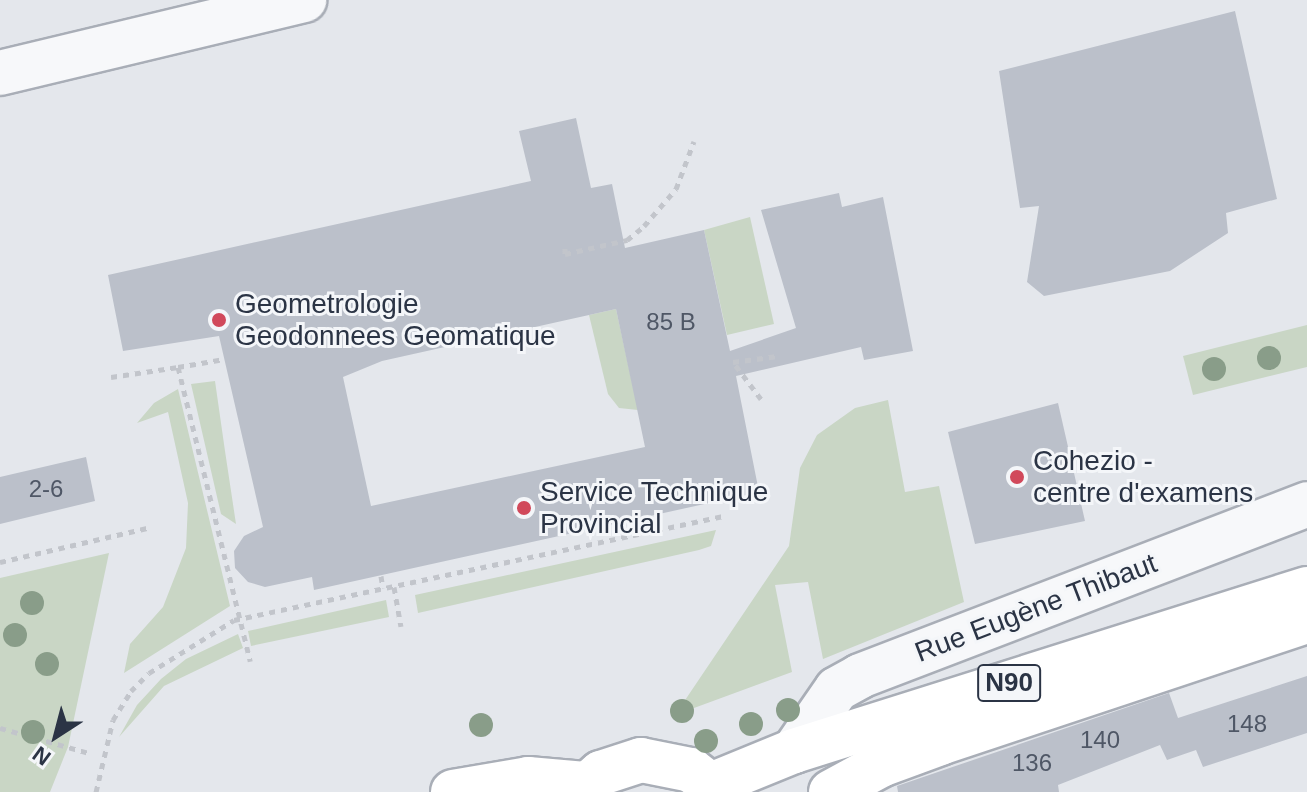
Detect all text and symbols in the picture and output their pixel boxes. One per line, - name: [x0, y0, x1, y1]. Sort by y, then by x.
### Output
- place label: Geometrologie Geodonnees Geomatique: [235, 287, 556, 353]
- house number: 85 B: [646, 308, 696, 336]
- marker: Geometrologie Geodonnees Geomatique: [210, 311, 228, 329]
- place label: Cohezio - centre d'examens: [1033, 444, 1253, 510]
- marker: Cohezio - centre d'examens: [1008, 468, 1026, 486]
- house number: 2-6: [29, 475, 63, 503]
- place label: Service Technique Provincial: [540, 475, 769, 541]
- marker: Service Technique Provincial: [515, 499, 533, 517]
- street label: Rue Eugène Thibaut: [910, 546, 1162, 670]
- road number: N90: [977, 661, 1041, 705]
- north arrow: [16, 696, 96, 776]
- house number: 148: [1227, 710, 1267, 738]
- house number: 140: [1080, 726, 1120, 754]
- text: N: [28, 741, 55, 771]
- house number: 136: [1012, 749, 1052, 777]

